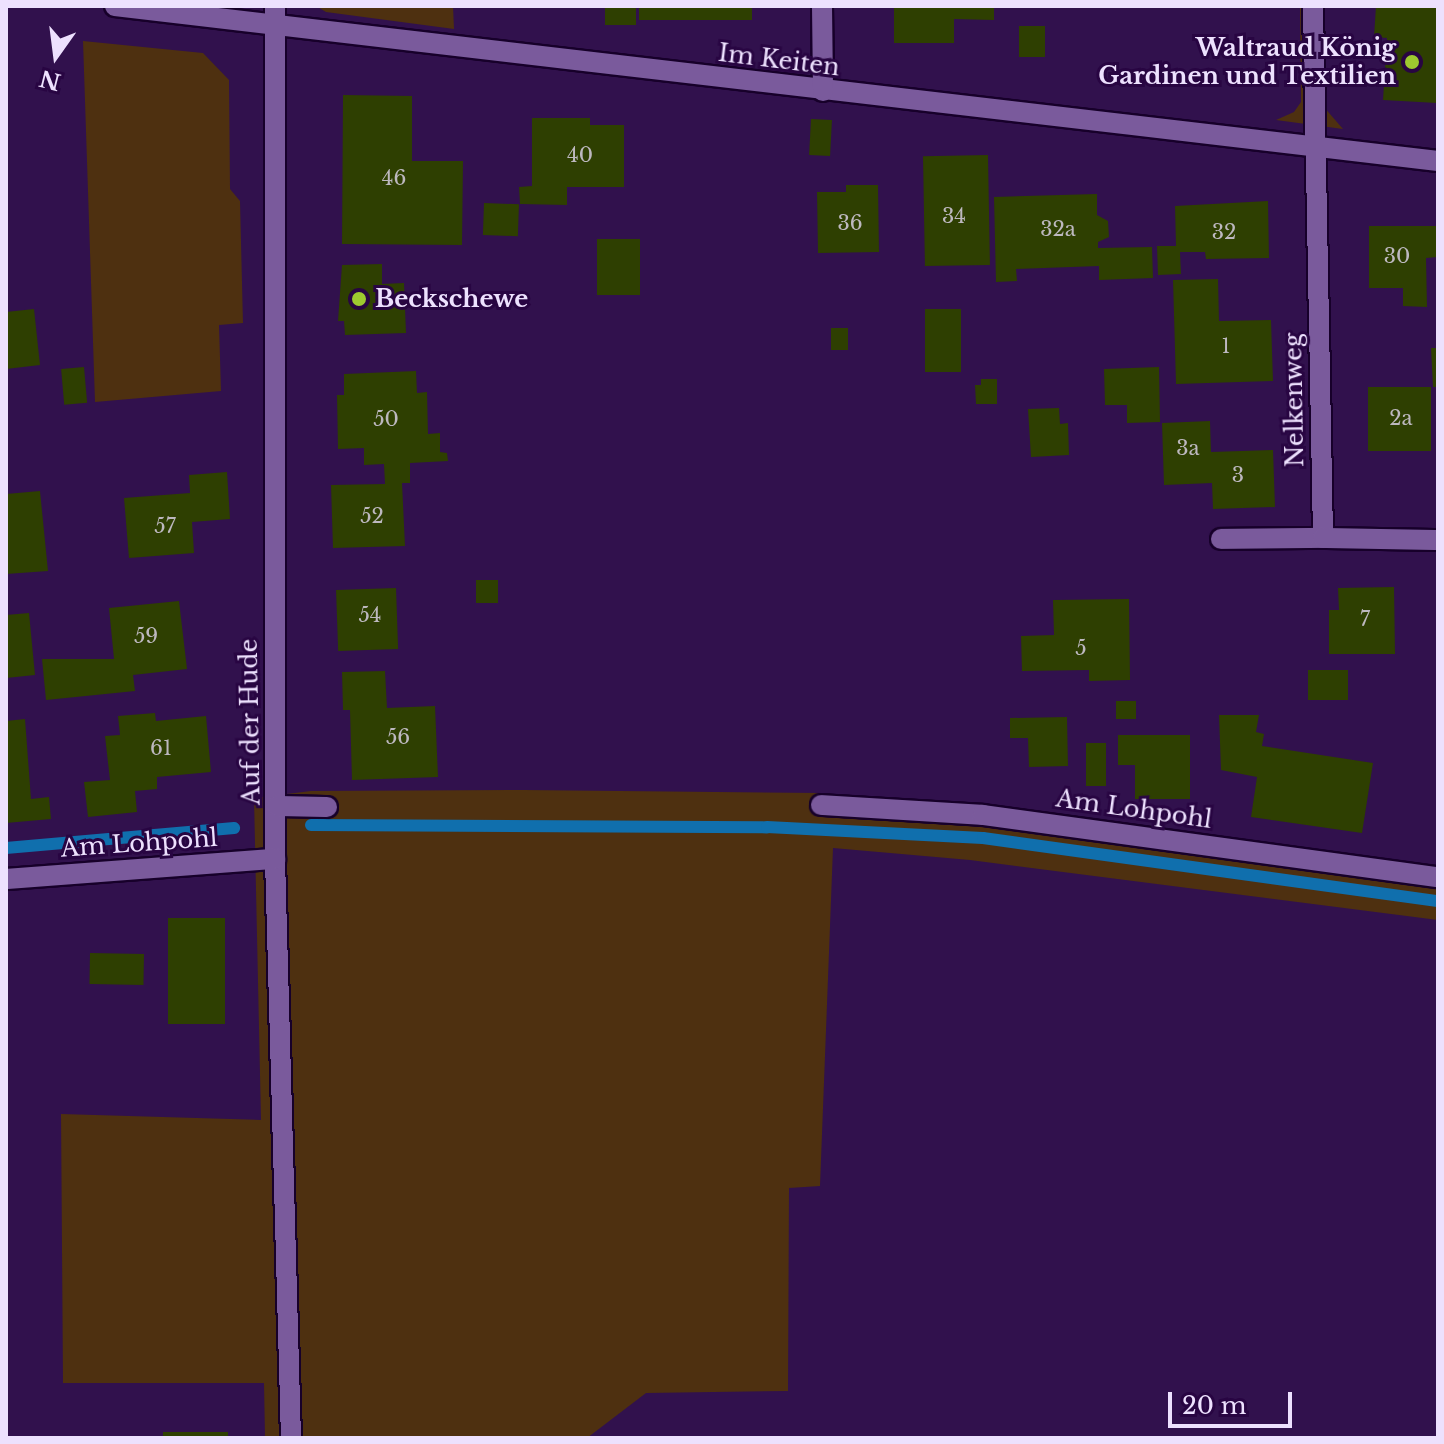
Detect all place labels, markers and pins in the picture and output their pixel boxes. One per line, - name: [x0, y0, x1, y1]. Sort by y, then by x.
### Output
- place label: Waltraud König Gardinen und Textilien: [1097, 34, 1396, 90]
- marker: Waltraud König Gardinen und Textilien: [1403, 53, 1421, 71]
- place label: Beckschewe: [375, 285, 528, 313]
- marker: Beckschewe: [350, 290, 368, 308]

